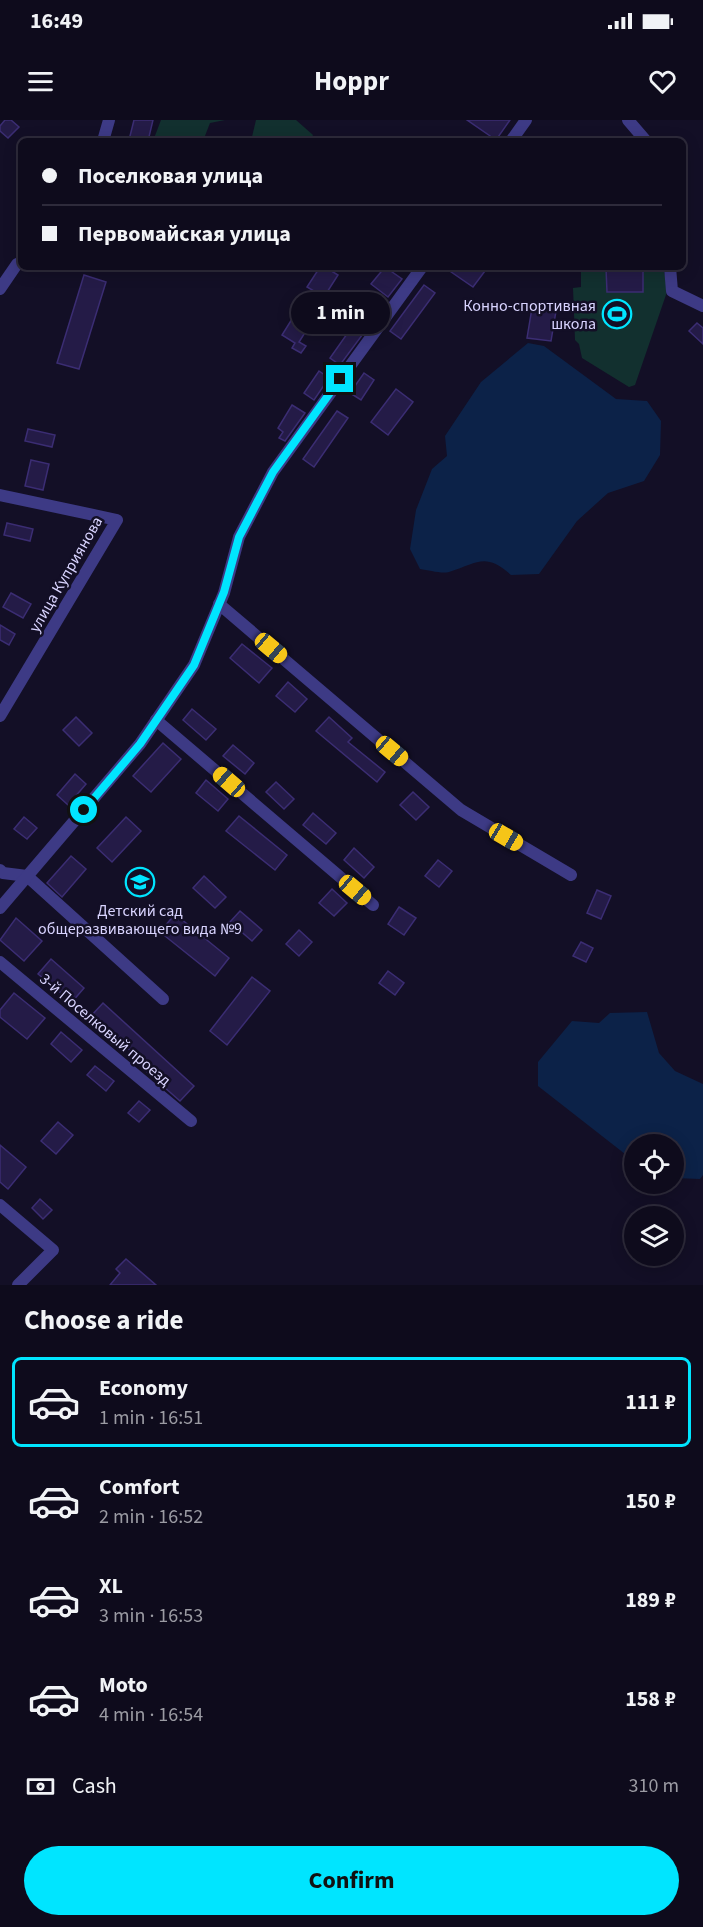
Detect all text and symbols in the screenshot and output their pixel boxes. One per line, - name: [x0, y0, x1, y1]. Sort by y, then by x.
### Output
- text: 16:49: [30, 5, 83, 37]
- text: Hoppr: [314, 62, 389, 101]
- icon: menu: [24, 65, 57, 98]
- icon: heart: [646, 65, 679, 98]
- text: Поселковая улица: [78, 160, 263, 192]
- text: Первомайская улица: [78, 218, 291, 250]
- callout: 1 min: [290, 292, 389, 334]
- place label: Конно-спортивная школа: [463, 295, 596, 335]
- sports icon: Конно-спортивная школа: [601, 298, 633, 330]
- text: 1 min: [316, 299, 365, 327]
- route end: [326, 365, 353, 392]
- street label: улица Куприянова: [24, 513, 108, 636]
- car: [251, 630, 291, 666]
- car: [372, 733, 412, 769]
- car: [210, 763, 248, 801]
- route start: [70, 796, 97, 823]
- car: [486, 820, 526, 854]
- school or university icon: Детский сад общеразвивающего вида №9: [124, 866, 156, 898]
- car: [335, 872, 375, 908]
- place label: Детский сад общеразвивающего вида №9: [38, 900, 242, 940]
- street label: 3-й Поселковый проезд: [35, 968, 176, 1092]
- map controls: [624, 1134, 684, 1266]
- button: locate: [624, 1134, 684, 1194]
- button: layers: [624, 1206, 684, 1266]
- text: Choose a ride: [24, 1301, 184, 1340]
- text: Economy: [99, 1372, 188, 1404]
- icon: car: [27, 1375, 81, 1429]
- text: 111 ₽: [625, 1386, 676, 1418]
- text: 1 min · 16:51: [99, 1404, 203, 1432]
- text: Comfort: [99, 1471, 180, 1503]
- icon: car: [27, 1474, 81, 1528]
- text: 150 ₽: [625, 1485, 676, 1517]
- text: 2 min · 16:52: [99, 1503, 203, 1531]
- text: XL: [99, 1570, 123, 1602]
- icon: car: [27, 1573, 81, 1627]
- text: 189 ₽: [625, 1584, 676, 1616]
- text: 3 min · 16:53: [99, 1602, 203, 1630]
- text: Moto: [99, 1669, 148, 1701]
- icon: car: [27, 1672, 81, 1726]
- text: 158 ₽: [625, 1683, 676, 1715]
- text: 4 min · 16:54: [99, 1701, 203, 1729]
- icon: cash: [24, 1770, 57, 1803]
- text: Cash: [72, 1770, 117, 1802]
- text: 310 m: [629, 1772, 679, 1800]
- button: Confirm: [24, 1846, 679, 1915]

